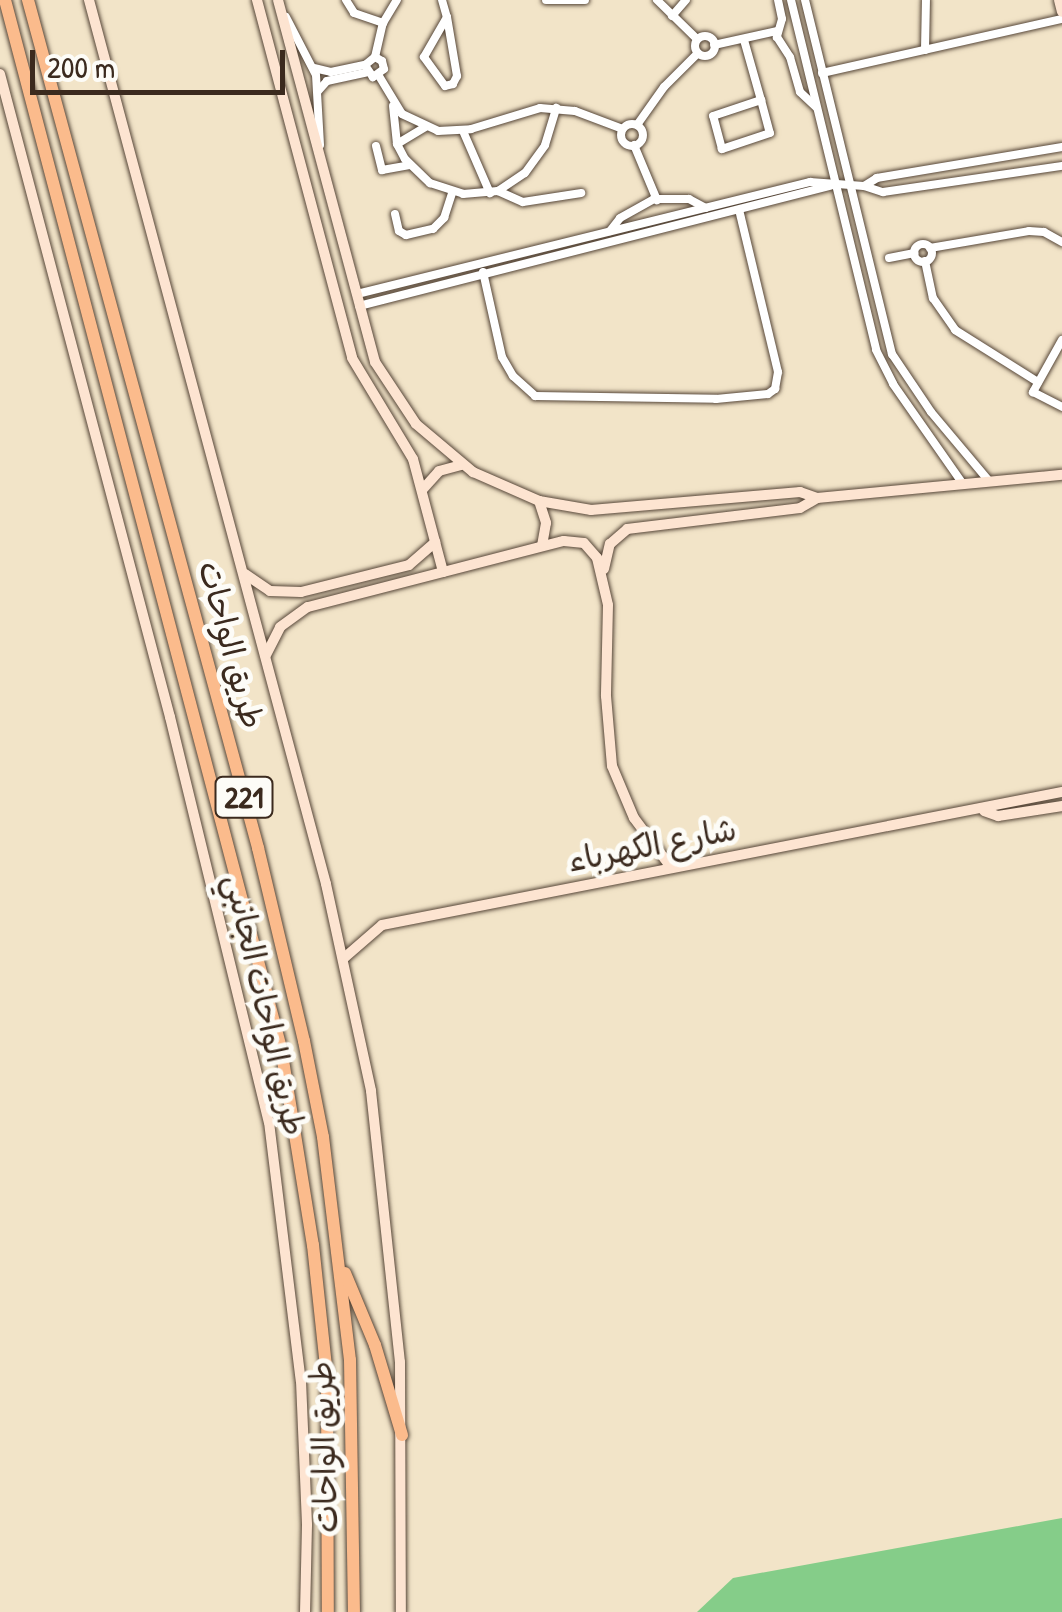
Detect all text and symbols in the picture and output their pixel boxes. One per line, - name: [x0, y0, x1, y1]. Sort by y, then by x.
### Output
- scale bar: [35, 30, 290, 92]
- text: 200 m: [47, 47, 115, 87]
- street label: طريق الواحات: [190, 557, 272, 733]
- road number: 221: [214, 772, 274, 822]
- street label: شارع الكهرباء: [564, 810, 740, 880]
- street label: طريق الواحات الجانبي: [216, 871, 314, 1139]
- street label: طريق الواحات: [302, 1360, 346, 1534]

